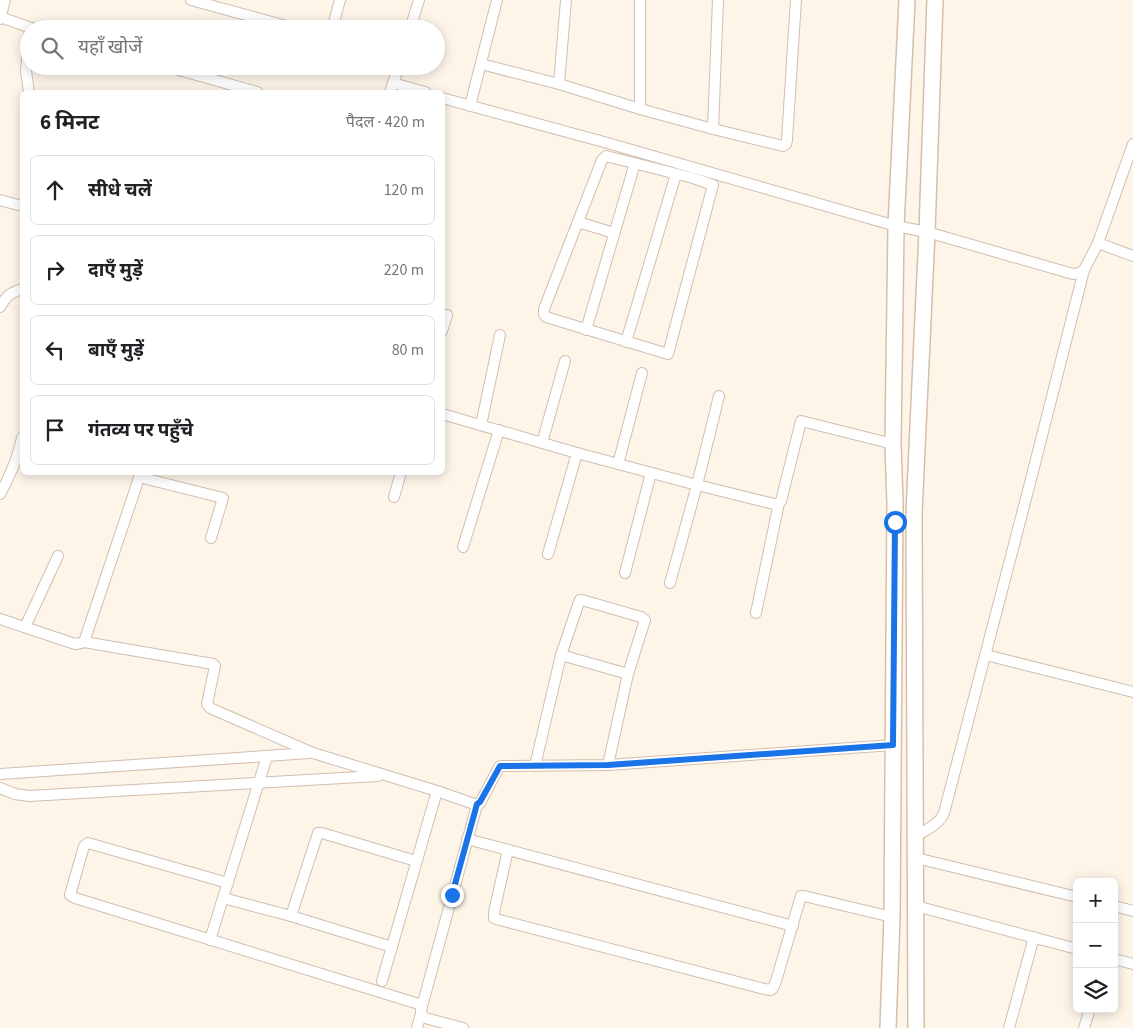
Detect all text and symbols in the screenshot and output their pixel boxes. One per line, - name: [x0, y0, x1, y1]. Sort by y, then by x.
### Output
- search box: [20, 20, 445, 75]
- icon: search: [38, 34, 66, 62]
- text: यहाँ खोजें: [78, 34, 142, 61]
- text: 6 मिनट: [40, 107, 99, 137]
- text: पैदल · 420 m: [346, 111, 425, 133]
- icon: ahead: [41, 176, 69, 204]
- text: सीधे चलें: [88, 177, 152, 204]
- text: 120 m: [384, 179, 424, 201]
- icon: right: [41, 256, 69, 284]
- text: दाएँ मुड़ें: [88, 257, 143, 284]
- text: 220 m: [384, 259, 424, 281]
- icon: left: [41, 336, 69, 364]
- text: बाएँ मुड़ें: [88, 337, 144, 364]
- text: 80 m: [392, 339, 424, 361]
- icon: arrive: [41, 416, 69, 444]
- text: गंतव्य पर पहुँचे: [88, 417, 193, 444]
- route start: [884, 511, 907, 534]
- map controls: [1073, 878, 1118, 1013]
- button: +: [1073, 878, 1118, 923]
- route end: [441, 884, 464, 907]
- button: −: [1073, 923, 1118, 968]
- button: layers: [1073, 968, 1118, 1013]

